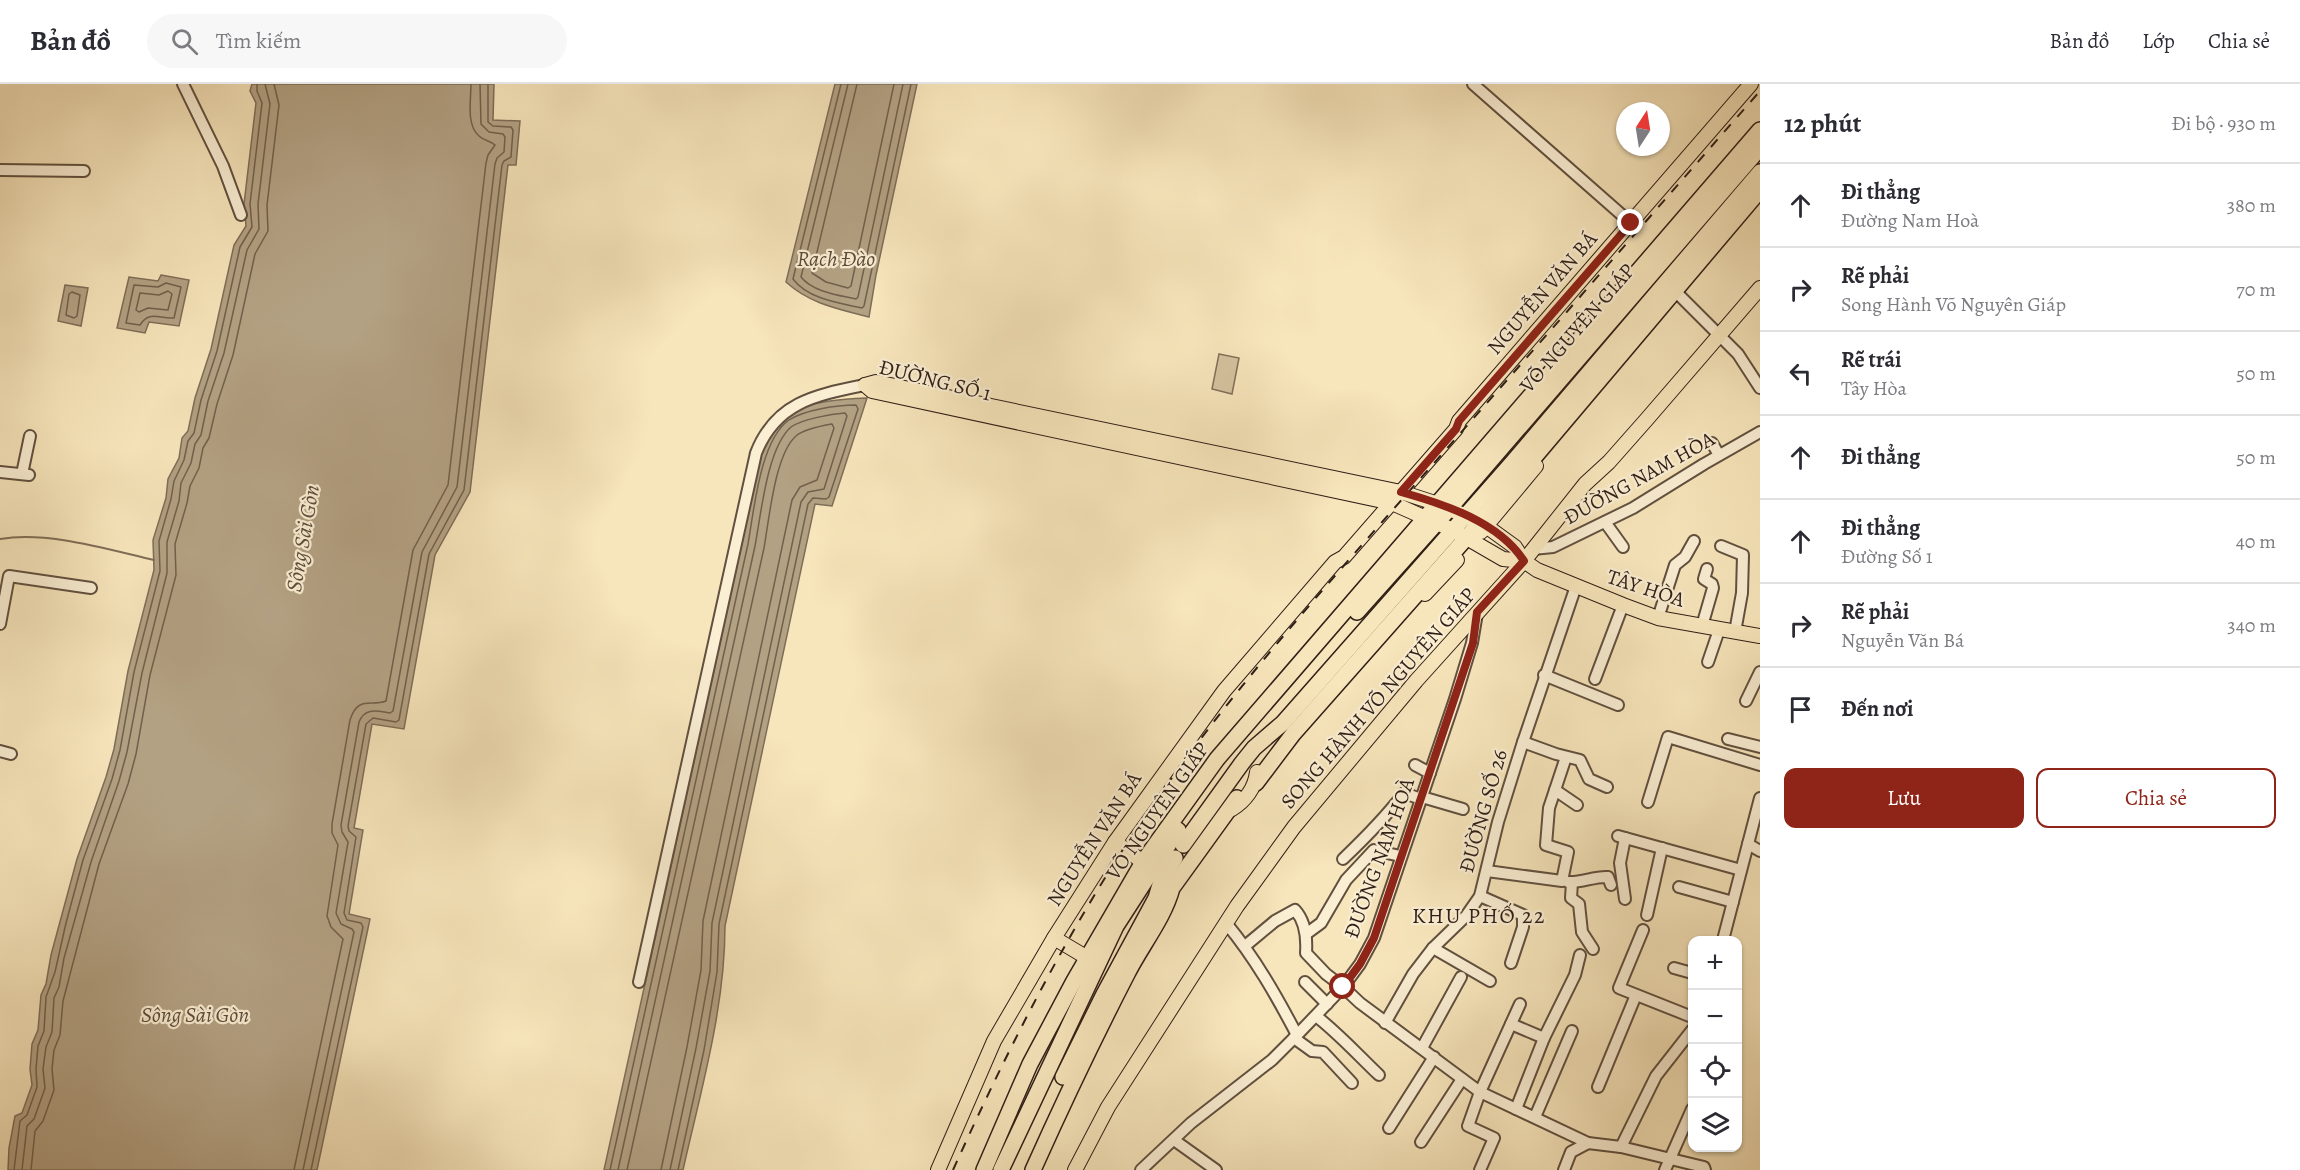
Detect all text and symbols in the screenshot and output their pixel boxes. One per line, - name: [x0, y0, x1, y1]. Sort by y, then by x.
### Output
- search box: [147, 14, 567, 68]
- text: Bản đồ: [30, 22, 111, 60]
- icon: search: [168, 25, 201, 58]
- text: Tìm kiếm: [216, 26, 301, 56]
- text: Bản đồ: [2050, 27, 2109, 55]
- text: Lớp: [2142, 27, 2175, 55]
- text: Chia sẻ: [2208, 27, 2270, 55]
- north arrow: [1616, 102, 1670, 156]
- text: 12 phút: [1784, 106, 1861, 141]
- text: Đi bộ · 930 m: [2171, 110, 2276, 137]
- text: Đi thẳng: [1841, 177, 1920, 207]
- icon: ahead: [1784, 189, 1817, 222]
- text: 380 m: [2227, 192, 2276, 219]
- text: Đường Nam Hoà: [1841, 207, 1979, 234]
- route end: [1617, 209, 1643, 235]
- street label: NGUYỄN VĂN BÁ: [1481, 225, 1604, 361]
- water label: Rạch Đào: [797, 244, 875, 274]
- street label: VÕ NGUYÊN GIÁP: [1512, 257, 1641, 399]
- text: Rẽ phải: [1841, 261, 1909, 291]
- icon: right: [1784, 273, 1817, 306]
- text: 70 m: [2236, 276, 2276, 303]
- text: Song Hành Võ Nguyên Giáp: [1841, 291, 2066, 318]
- text: Rẽ trái: [1841, 345, 1902, 375]
- street label: ĐƯỜNG SỐ 1: [876, 353, 994, 407]
- icon: left: [1784, 357, 1817, 390]
- text: 50 m: [2236, 360, 2276, 387]
- text: Tây Hòa: [1841, 375, 1907, 402]
- street label: ĐƯỜNG NAM HÒA: [1558, 424, 1720, 531]
- icon: ahead: [1784, 441, 1817, 474]
- text: Đi thẳng: [1841, 442, 1920, 472]
- text: 50 m: [2236, 444, 2276, 471]
- water label: Sông Sài Gòn: [279, 482, 327, 594]
- text: Đi thẳng: [1841, 513, 1920, 543]
- icon: ahead: [1784, 525, 1817, 558]
- text: 40 m: [2236, 528, 2276, 555]
- text: Đường Số 1: [1841, 543, 1933, 570]
- street label: TÂY HÒA: [1604, 562, 1689, 614]
- street label: SONG HÀNH VÕ NGUYÊN GIÁP: [1274, 581, 1482, 814]
- text: Rẽ phải: [1841, 597, 1909, 627]
- icon: right: [1784, 609, 1817, 642]
- text: 340 m: [2227, 612, 2276, 639]
- text: Nguyễn Văn Bá: [1841, 627, 1964, 654]
- icon: arrive: [1784, 693, 1817, 726]
- text: Đến nơi: [1841, 694, 1913, 724]
- street label: VÕ NGUYÊN GIÁP: [1098, 736, 1215, 886]
- street label: ĐƯỜNG SỐ 26: [1452, 746, 1514, 876]
- street label: NGUYỄN VĂN BÁ: [1040, 766, 1148, 911]
- button: Lưu: [1784, 768, 2024, 828]
- button: Chia sẻ: [2036, 768, 2276, 828]
- street label: ĐƯỜNG NAM HOÀ: [1337, 773, 1421, 942]
- district label: KHU PHỐ 22: [1412, 901, 1546, 931]
- map controls: [1688, 936, 1742, 1152]
- button: +: [1688, 936, 1742, 990]
- route start: [1329, 973, 1355, 999]
- button: −: [1688, 990, 1742, 1044]
- water label: Sông Sài Gòn: [141, 1000, 249, 1030]
- button: locate: [1688, 1044, 1742, 1098]
- button: layers: [1688, 1098, 1742, 1152]

